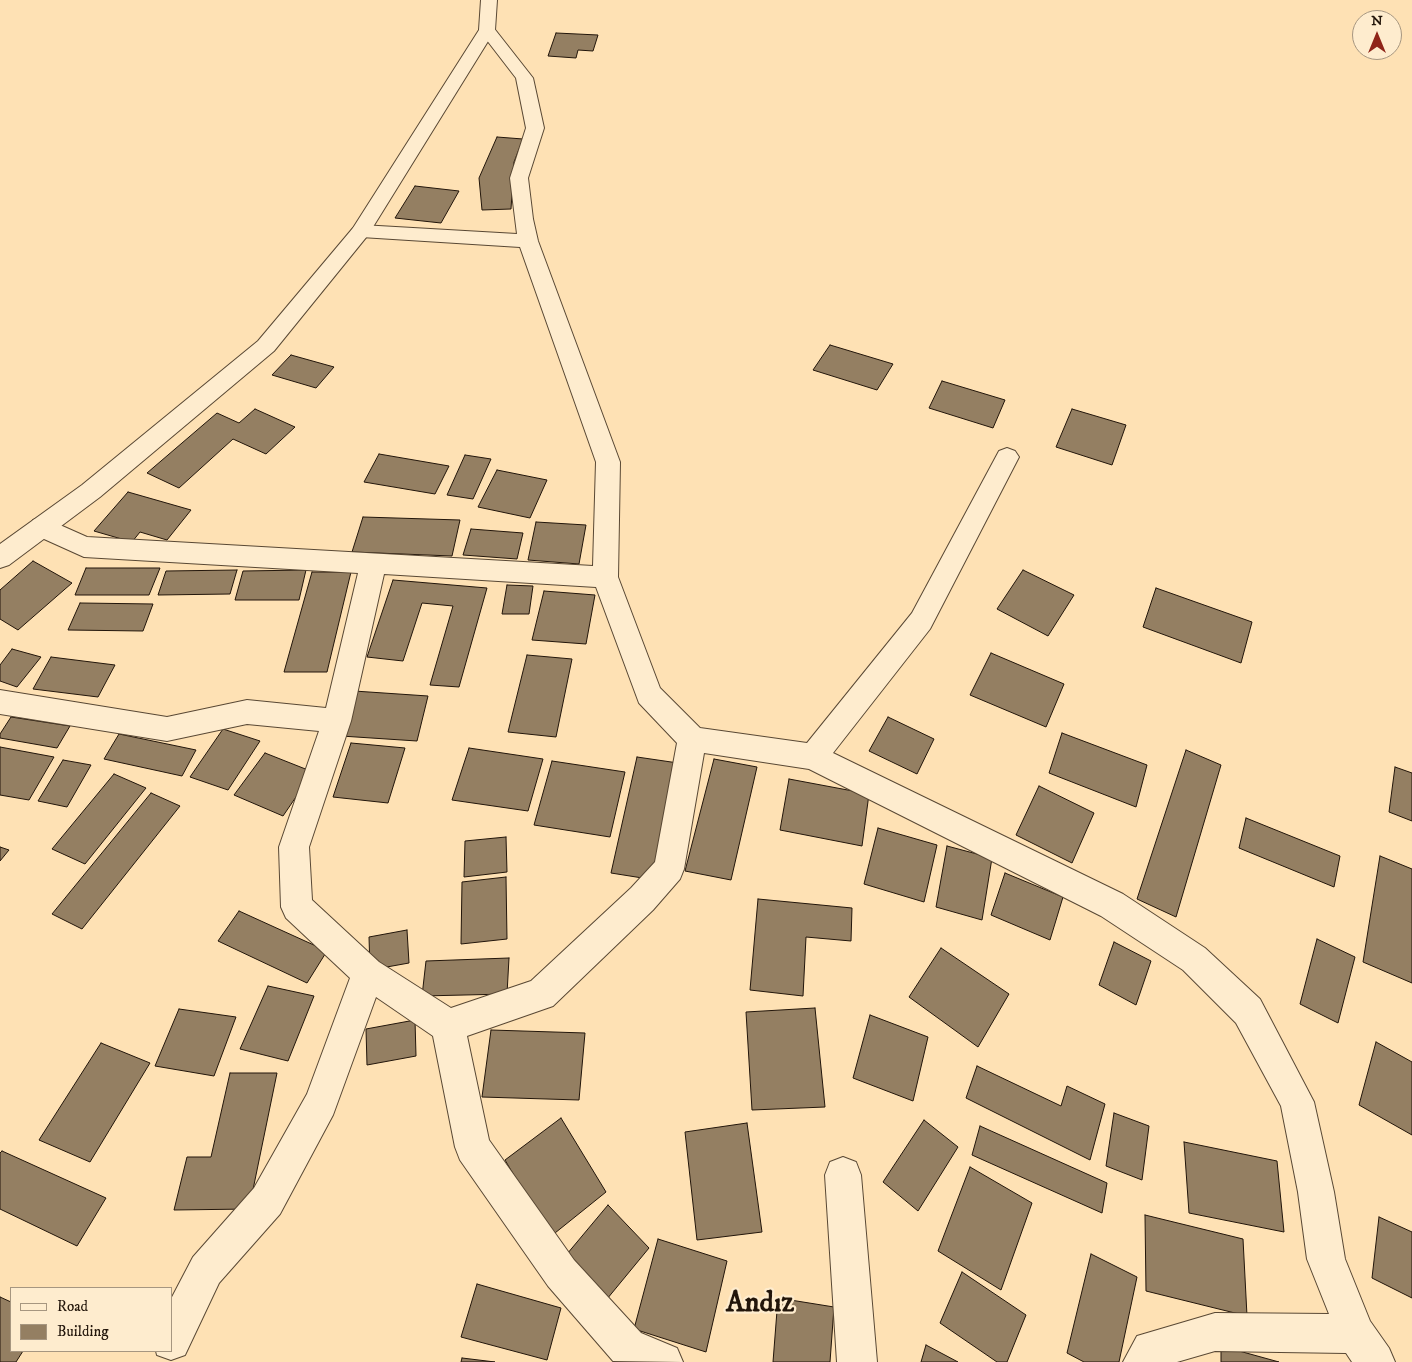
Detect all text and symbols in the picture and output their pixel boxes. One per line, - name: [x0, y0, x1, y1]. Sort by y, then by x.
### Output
- north arrow: [1352, 10, 1402, 60]
- text: N: [1371, 12, 1383, 30]
- legend: [10, 1287, 172, 1352]
- district label: Andız: [726, 1288, 794, 1322]
- text: Road: [57, 1297, 88, 1316]
- text: Building: [57, 1322, 109, 1341]

